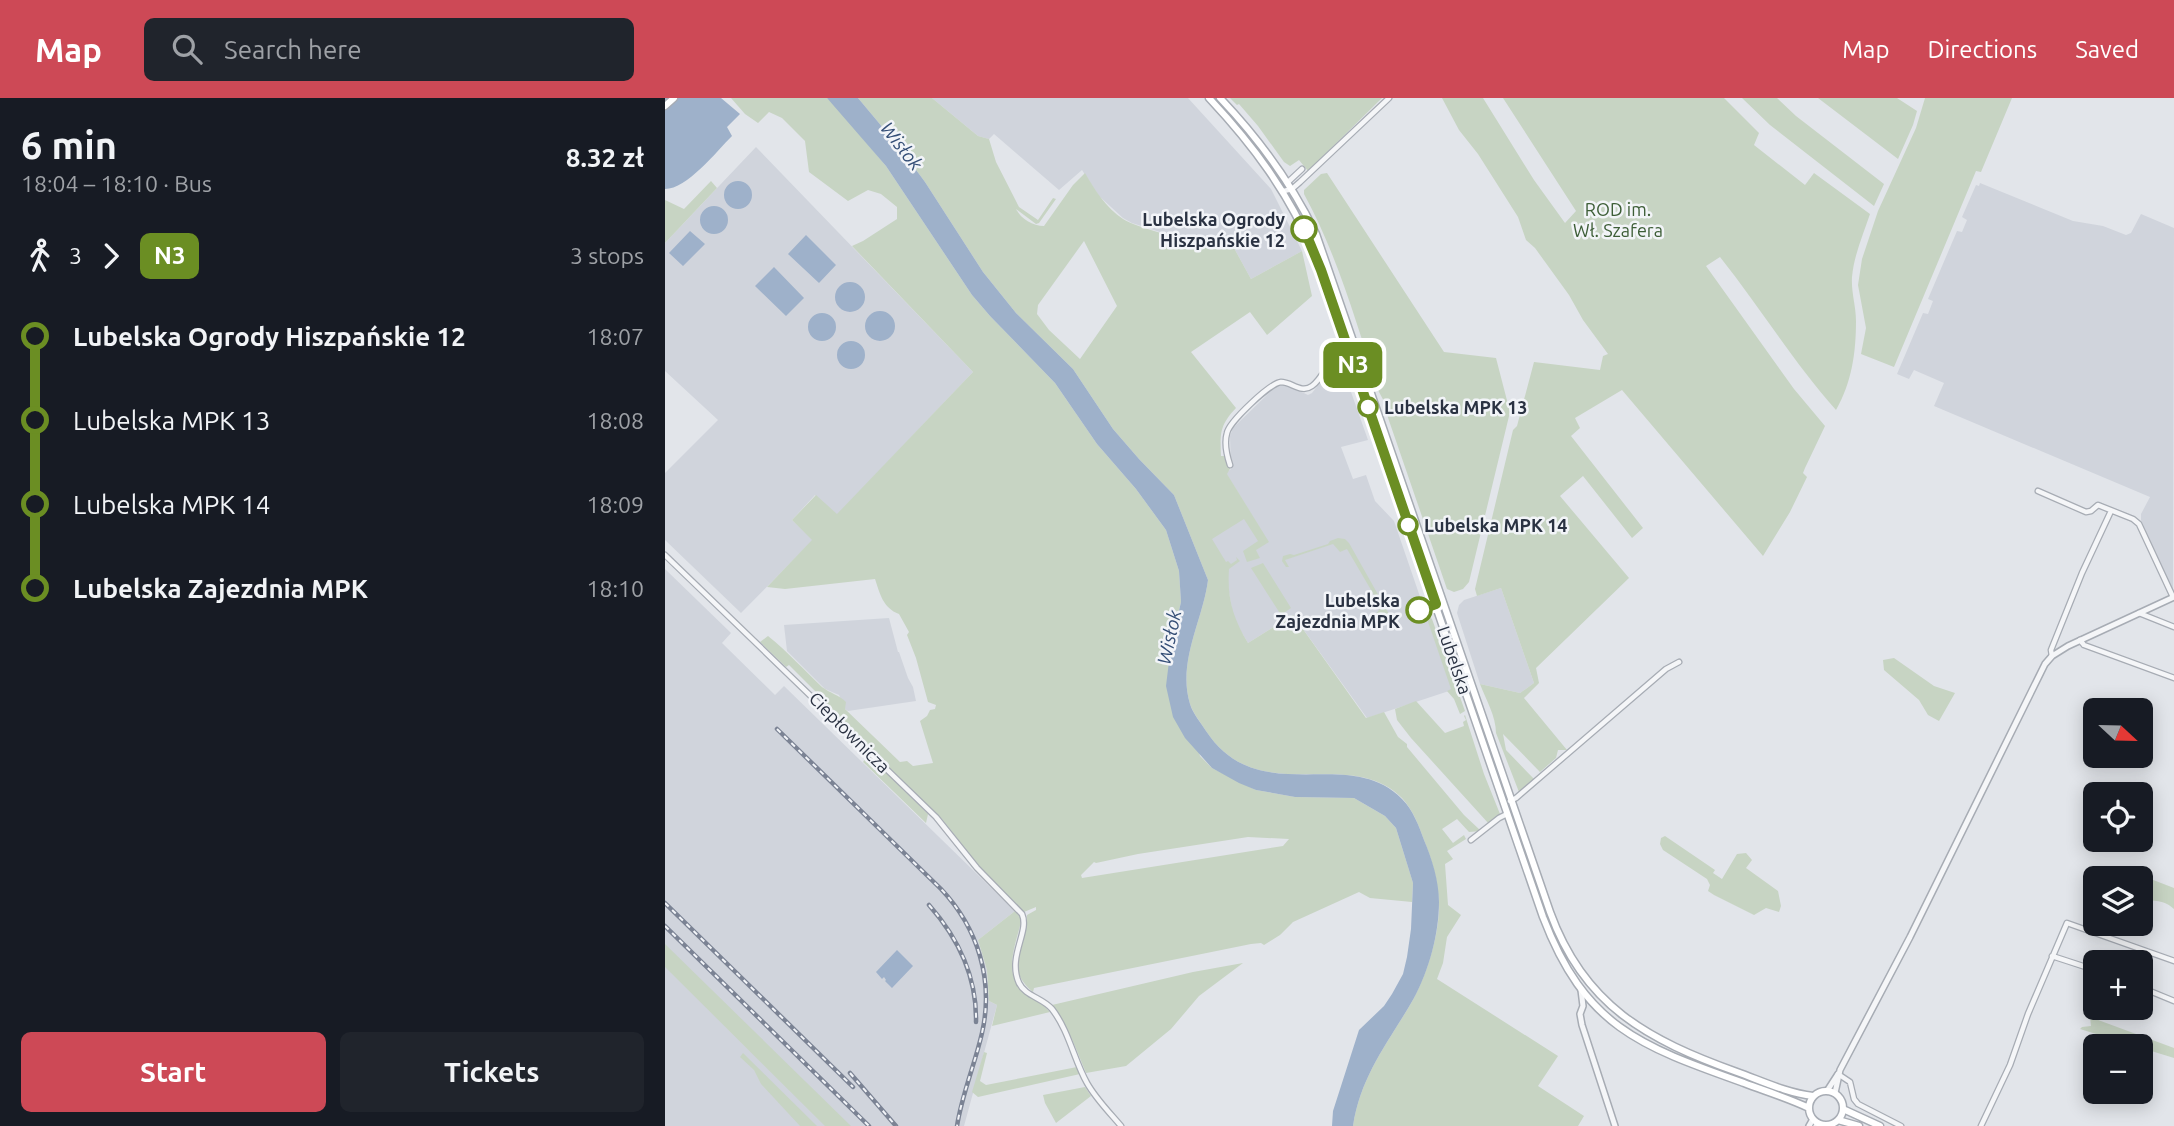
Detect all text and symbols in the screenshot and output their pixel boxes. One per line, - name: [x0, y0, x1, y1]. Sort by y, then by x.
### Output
- search box: [144, 18, 634, 81]
- icon: search: [168, 30, 206, 68]
- text: Map: [35, 31, 102, 68]
- text: Search here: [224, 35, 362, 64]
- text: Map: [1842, 36, 1889, 63]
- text: Directions: [1927, 36, 2037, 63]
- text: Saved: [2075, 36, 2139, 63]
- water label: Wisłok: [876, 118, 928, 175]
- text: 6 min: [21, 124, 117, 166]
- text: 8.32 zł: [566, 143, 644, 172]
- text: 18:04 – 18:10 · Bus: [21, 171, 212, 196]
- park label: ROD im. Wł. Szafera: [1573, 199, 1663, 240]
- place label: Lubelska Ogrody Hiszpańskie 12: [1142, 209, 1285, 250]
- marker: Lubelska Ogrody Hiszpańskie 12: [1291, 216, 1317, 242]
- icon: walk: [21, 237, 59, 275]
- icon: forward: [92, 237, 130, 275]
- text: N3: [154, 242, 185, 269]
- text: 3: [69, 243, 82, 268]
- text: 3 stops: [570, 243, 644, 268]
- text: Lubelska Ogrody Hiszpańskie 12: [73, 322, 466, 351]
- text: 18:07: [586, 324, 644, 349]
- line badge: N3: [1321, 342, 1385, 388]
- text: N3: [1337, 351, 1369, 378]
- marker: Lubelska MPK 13: [1358, 397, 1378, 417]
- place label: Lubelska MPK 13: [1384, 397, 1527, 417]
- text: Lubelska MPK 13: [73, 406, 270, 435]
- text: 18:08: [586, 408, 644, 433]
- text: Lubelska MPK 14: [73, 490, 270, 519]
- text: 18:09: [586, 492, 644, 517]
- marker: Lubelska MPK 14: [1398, 515, 1418, 535]
- place label: Lubelska MPK 14: [1424, 515, 1567, 535]
- text: Lubelska Zajezdnia MPK: [73, 574, 368, 603]
- text: 18:10: [586, 576, 644, 601]
- place label: Lubelska Zajezdnia MPK: [1275, 590, 1400, 631]
- marker: Lubelska Zajezdnia MPK: [1406, 597, 1432, 623]
- water label: Wisłok: [1153, 608, 1186, 666]
- street label: Lubelska: [1434, 623, 1476, 697]
- street label: Ciepłownicza: [806, 688, 894, 776]
- north arrow: [2083, 698, 2153, 768]
- map controls: [2083, 698, 2153, 1104]
- button: locate: [2083, 782, 2153, 852]
- button: layers: [2083, 866, 2153, 936]
- button: +: [2083, 950, 2153, 1020]
- button: Start: [21, 1032, 326, 1112]
- button: Tickets: [340, 1032, 644, 1112]
- button: −: [2083, 1034, 2153, 1104]

